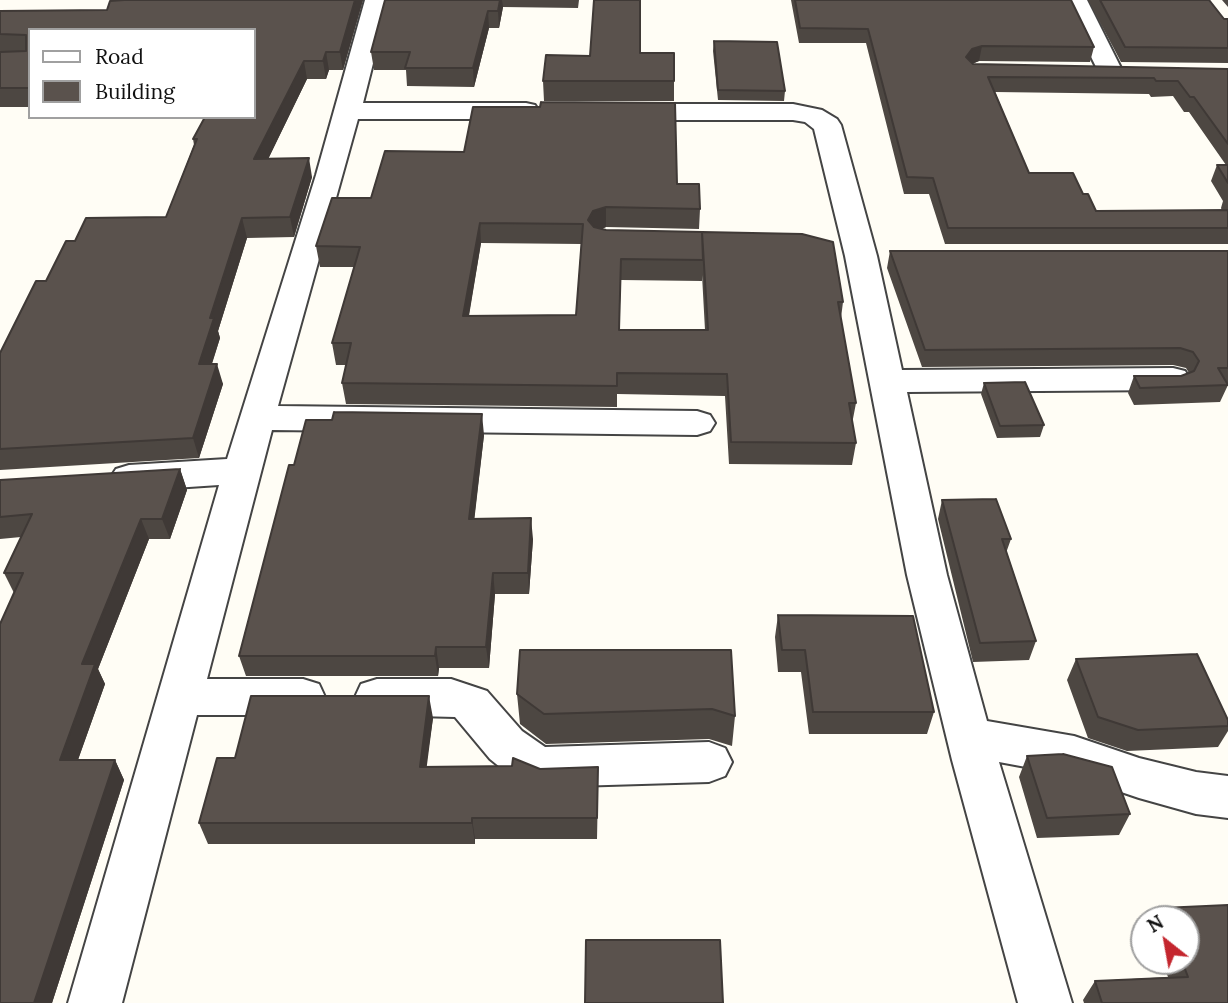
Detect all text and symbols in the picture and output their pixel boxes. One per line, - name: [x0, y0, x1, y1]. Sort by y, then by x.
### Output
- legend: [28, 28, 256, 119]
- text: Road: [95, 43, 144, 70]
- text: Building: [95, 78, 175, 105]
- north arrow: [1130, 905, 1200, 975]
- text: N: [1143, 910, 1168, 938]

